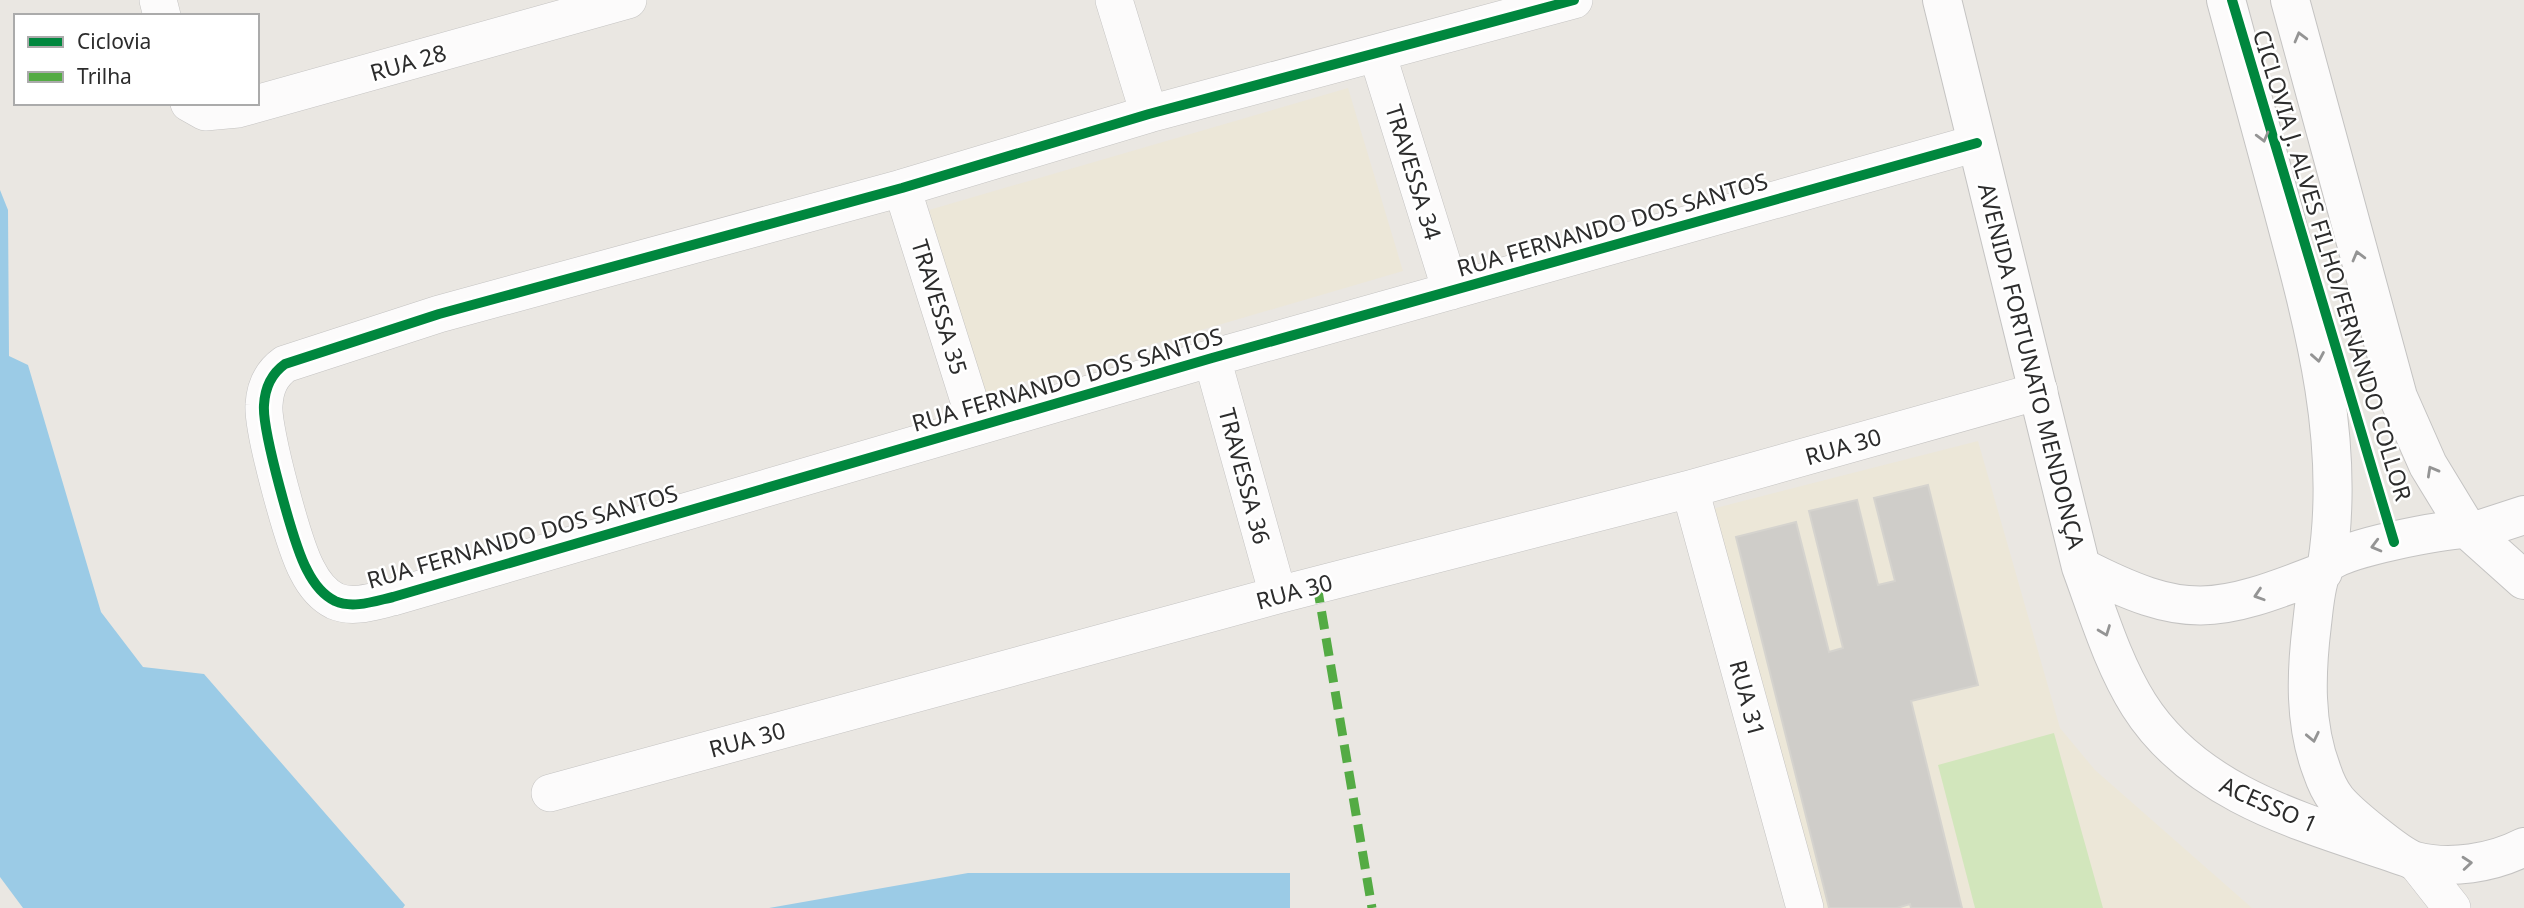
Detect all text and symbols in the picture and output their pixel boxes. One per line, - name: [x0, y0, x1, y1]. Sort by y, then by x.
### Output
- legend: [14, 14, 259, 105]
- street label: CICLOVIA J. ALVES FILHO/FERNANDO COLLOR: [2246, 25, 2420, 505]
- text: Ciclovia: [77, 27, 151, 55]
- one-way arrow: [2294, 31, 2308, 43]
- street label: RUA 28: [366, 36, 450, 88]
- text: Trilha: [77, 62, 132, 90]
- street label: TRAVESSA 34: [1378, 101, 1450, 243]
- one-way arrow: [2255, 131, 2269, 143]
- street label: RUA FERNANDO DOS SANTOS: [1453, 164, 1771, 284]
- street label: AVENIDA FORTUNATO MENDONÇA: [1971, 180, 2093, 553]
- street label: TRAVESSA 35: [904, 236, 976, 378]
- one-way arrow: [2352, 251, 2366, 263]
- street label: RUA FERNANDO DOS SANTOS: [908, 319, 1226, 439]
- one-way arrow: [2310, 351, 2325, 363]
- street label: TRAVESSA 36: [1211, 404, 1279, 548]
- street label: RUA 30: [1801, 420, 1885, 472]
- one-way arrow: [2427, 466, 2440, 478]
- street label: RUA FERNANDO DOS SANTOS: [363, 476, 681, 596]
- one-way arrow: [2370, 538, 2382, 553]
- street label: RUA 30: [1252, 565, 1336, 617]
- one-way arrow: [2253, 587, 2265, 602]
- one-way arrow: [2096, 625, 2110, 637]
- street label: RUA 31: [1722, 656, 1774, 740]
- street label: RUA 30: [705, 713, 789, 765]
- one-way arrow: [2305, 731, 2320, 743]
- street label: ACESSO 1: [2215, 768, 2323, 840]
- one-way arrow: [2461, 855, 2473, 870]

